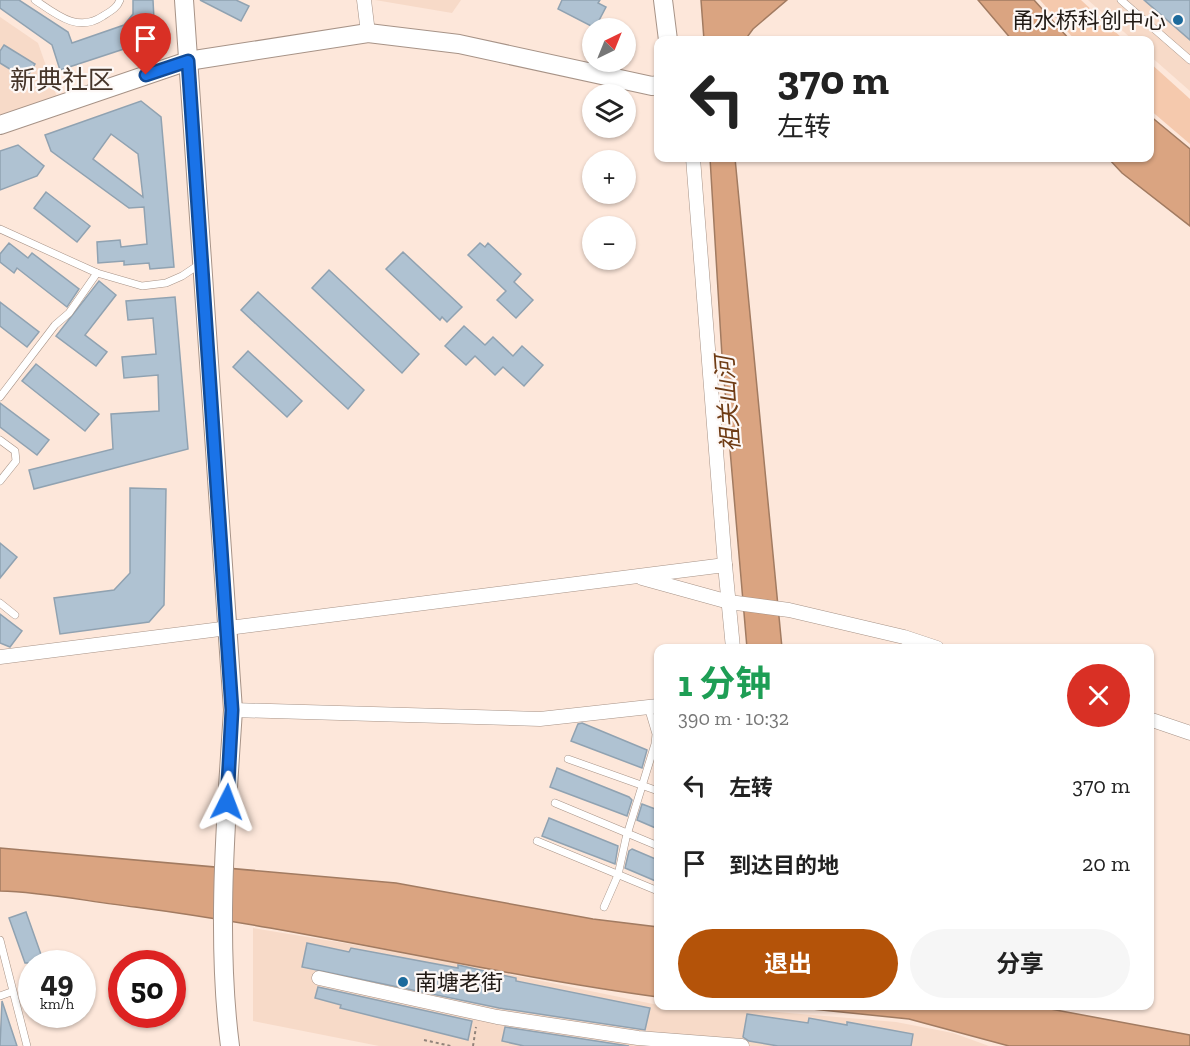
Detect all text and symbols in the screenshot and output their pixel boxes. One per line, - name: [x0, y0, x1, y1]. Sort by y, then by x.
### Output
- place label: 甬水桥科创中心: [1012, 7, 1166, 34]
- pin: [120, 13, 171, 75]
- marker: 甬水桥科创中心: [1171, 13, 1185, 27]
- north arrow: [582, 18, 636, 72]
- map controls: [582, 18, 636, 270]
- icon: arrive: [129, 22, 162, 55]
- text: 370 m: [777, 54, 889, 105]
- icon: left: [678, 60, 756, 138]
- district label: 新典社区: [10, 64, 114, 96]
- button: layers: [582, 84, 636, 138]
- text: 左转: [777, 111, 831, 143]
- button: +: [582, 150, 636, 204]
- button: −: [582, 216, 636, 270]
- water label: 祖关山河: [709, 351, 745, 453]
- text: 1 分钟: [678, 662, 771, 705]
- button: close: [1067, 664, 1130, 727]
- text: 390 m · 10:32: [678, 706, 789, 730]
- icon: left: [678, 769, 711, 802]
- position arrow: [195, 770, 259, 834]
- text: 370 m: [1072, 772, 1130, 799]
- text: 左转: [729, 774, 773, 801]
- icon: arrive: [678, 847, 711, 880]
- text: 20 m: [1082, 850, 1130, 877]
- text: 到达目的地: [729, 852, 839, 879]
- button: 退出: [678, 929, 898, 998]
- button: 分享: [910, 929, 1130, 998]
- speed limit sign: 50: [108, 950, 186, 1028]
- text: 49: [40, 964, 74, 1000]
- place label: 南塘老街: [415, 969, 503, 996]
- marker: 南塘老街: [396, 975, 410, 989]
- text: km/h: [40, 995, 74, 1013]

